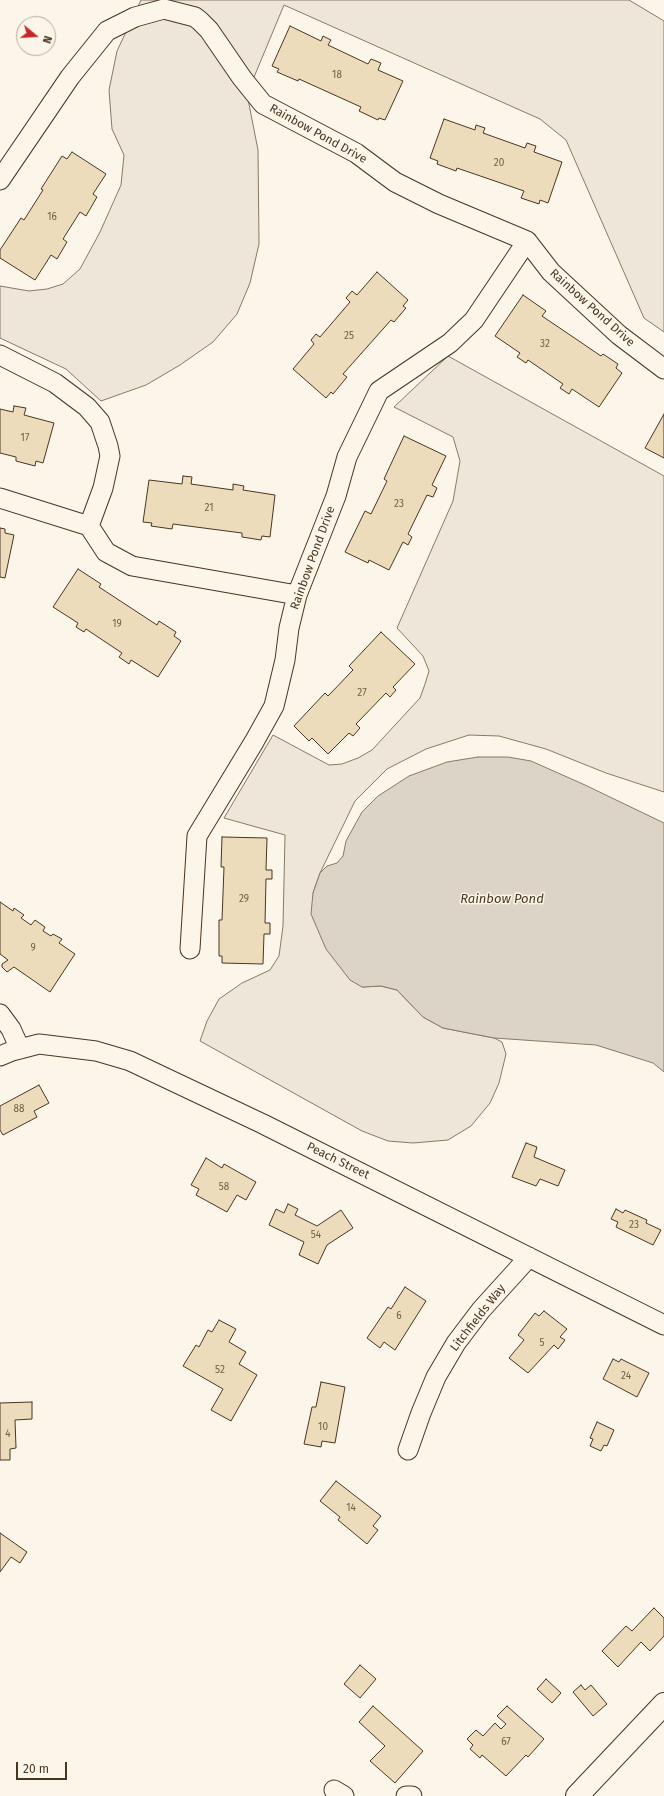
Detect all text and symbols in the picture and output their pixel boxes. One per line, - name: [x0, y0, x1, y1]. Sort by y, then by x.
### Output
- north arrow: [16, 16, 56, 56]
- text: N: [40, 34, 54, 45]
- house number: 18: [332, 69, 342, 81]
- street label: Rainbow Pond Drive: [267, 101, 369, 167]
- house number: 20: [494, 157, 504, 169]
- house number: 16: [47, 211, 57, 223]
- street label: Rainbow Pond Drive: [547, 266, 637, 350]
- house number: 25: [344, 330, 354, 342]
- house number: 32: [540, 338, 550, 350]
- house number: 17: [21, 432, 29, 444]
- house number: 23: [394, 498, 404, 510]
- house number: 21: [204, 502, 214, 514]
- street label: Rainbow Pond Drive: [288, 504, 338, 612]
- house number: 19: [112, 618, 122, 630]
- house number: 27: [357, 687, 367, 699]
- water label: Rainbow Pond: [460, 891, 544, 907]
- house number: 29: [239, 893, 249, 905]
- house number: 9: [30, 942, 36, 954]
- house number: 88: [13, 1103, 25, 1115]
- street label: Peach Street: [304, 1140, 372, 1182]
- house number: 58: [219, 1181, 229, 1193]
- house number: 23: [629, 1219, 639, 1231]
- house number: 54: [311, 1229, 321, 1241]
- street label: Litchfields Way: [447, 1282, 509, 1354]
- house number: 6: [396, 1310, 402, 1322]
- house number: 5: [539, 1337, 545, 1349]
- house number: 52: [215, 1364, 225, 1376]
- house number: 24: [621, 1370, 631, 1382]
- house number: 10: [318, 1421, 328, 1433]
- house number: 4: [5, 1428, 11, 1440]
- house number: 14: [346, 1502, 356, 1514]
- house number: 67: [501, 1736, 511, 1748]
- scale bar: [18, 1754, 69, 1780]
- text: 20 m: [23, 1762, 49, 1776]

